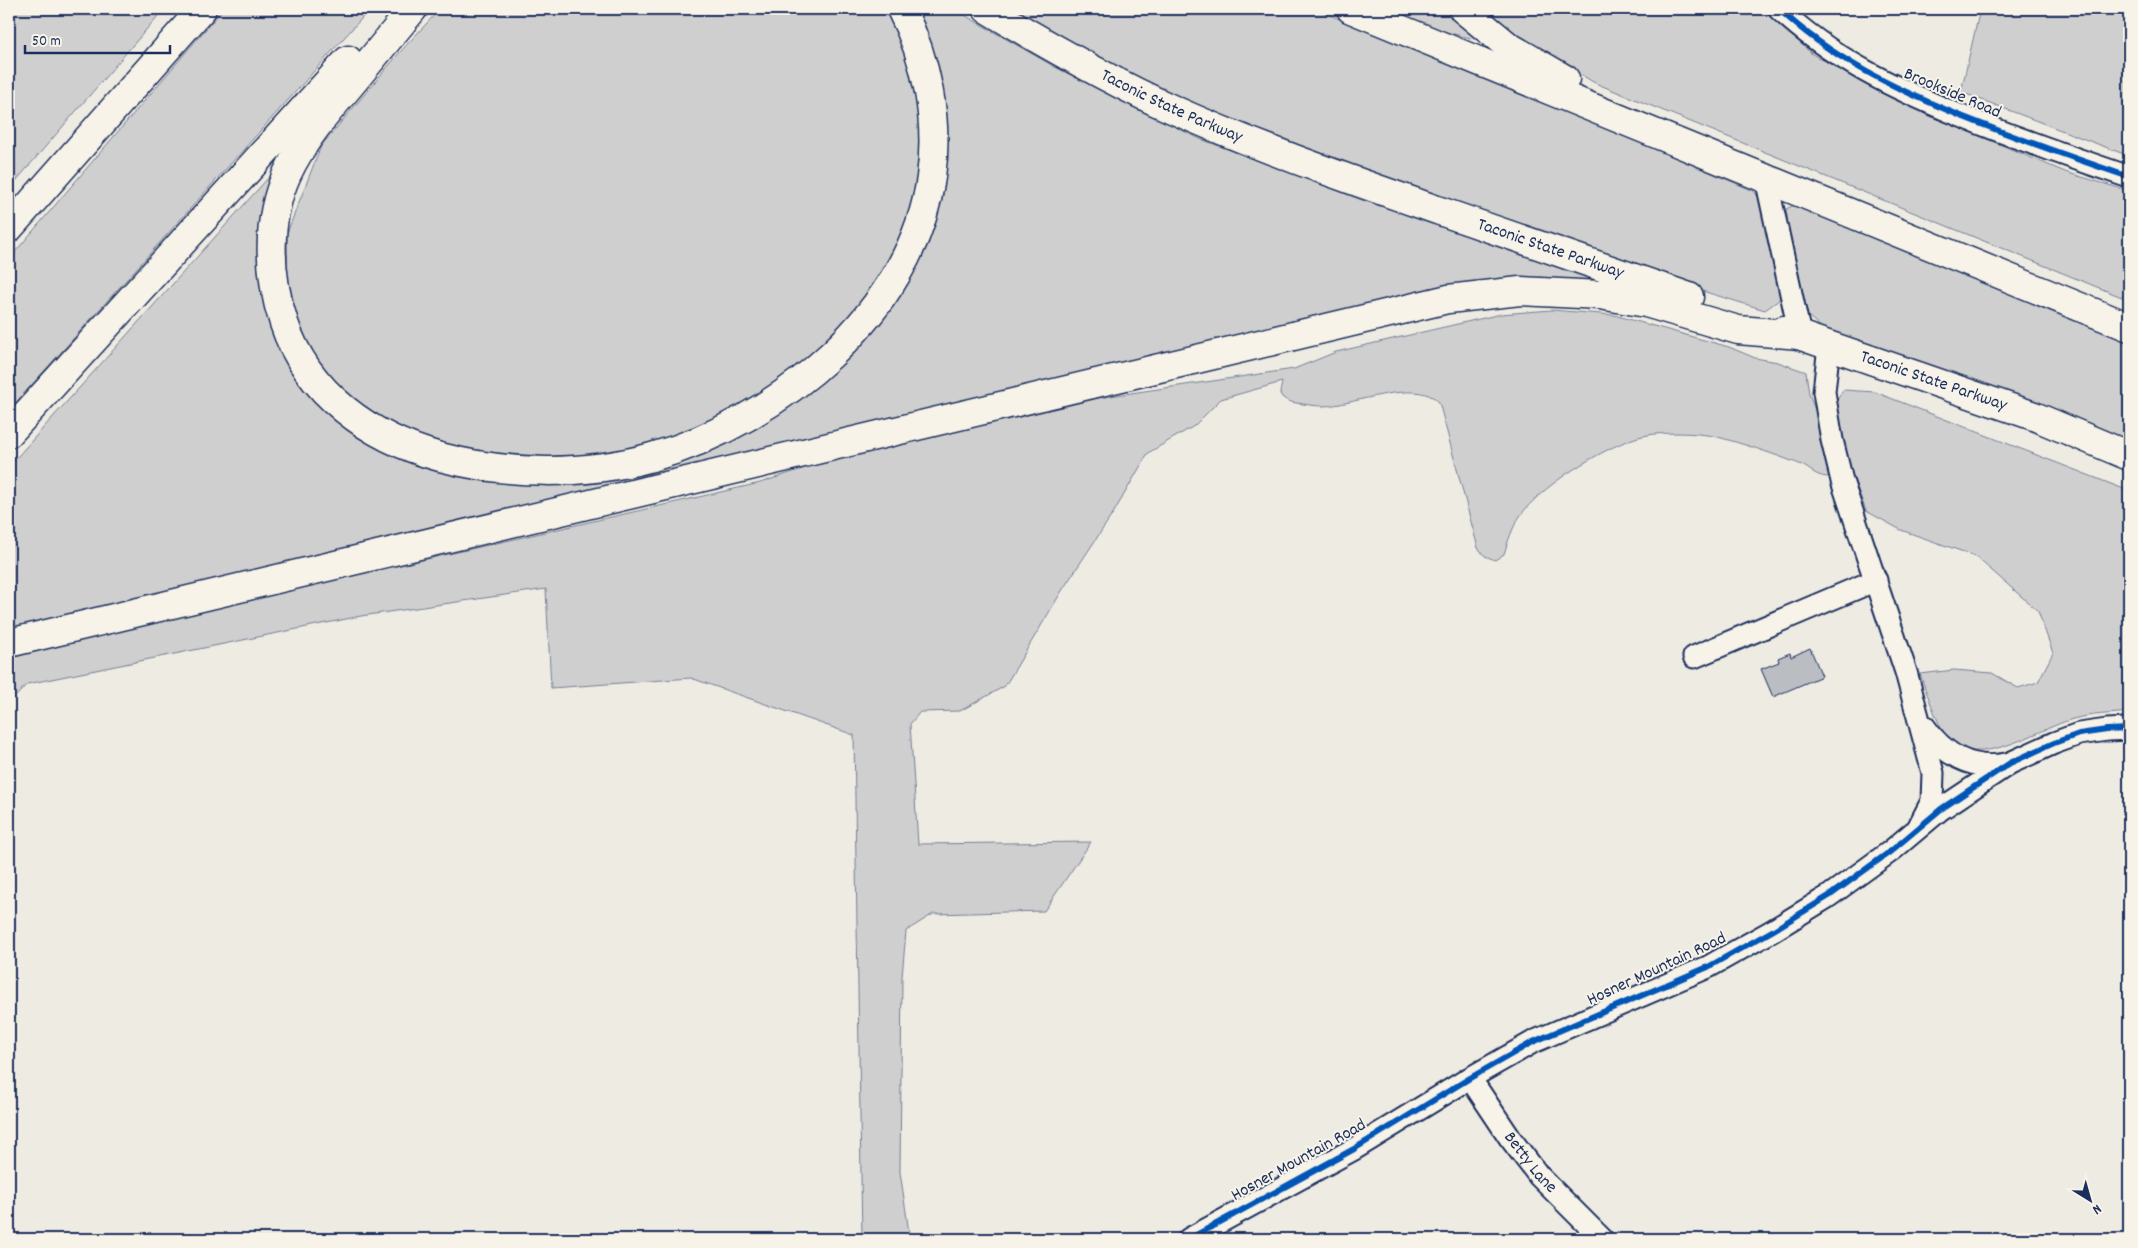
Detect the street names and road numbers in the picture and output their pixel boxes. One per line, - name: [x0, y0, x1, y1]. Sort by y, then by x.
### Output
- street label: Brookside Road: [1899, 62, 2005, 126]
- street label: Taconic State Parkway: [1096, 63, 1247, 150]
- street label: Taconic State Parkway: [1474, 212, 1628, 286]
- street label: Taconic State Parkway: [1857, 345, 2011, 418]
- street label: Hosner Mountain Road: [1583, 927, 1731, 1013]
- street label: Hosner Mountain Road: [1227, 1113, 1371, 1209]
- street label: Betty Lane: [1497, 1127, 1563, 1200]

